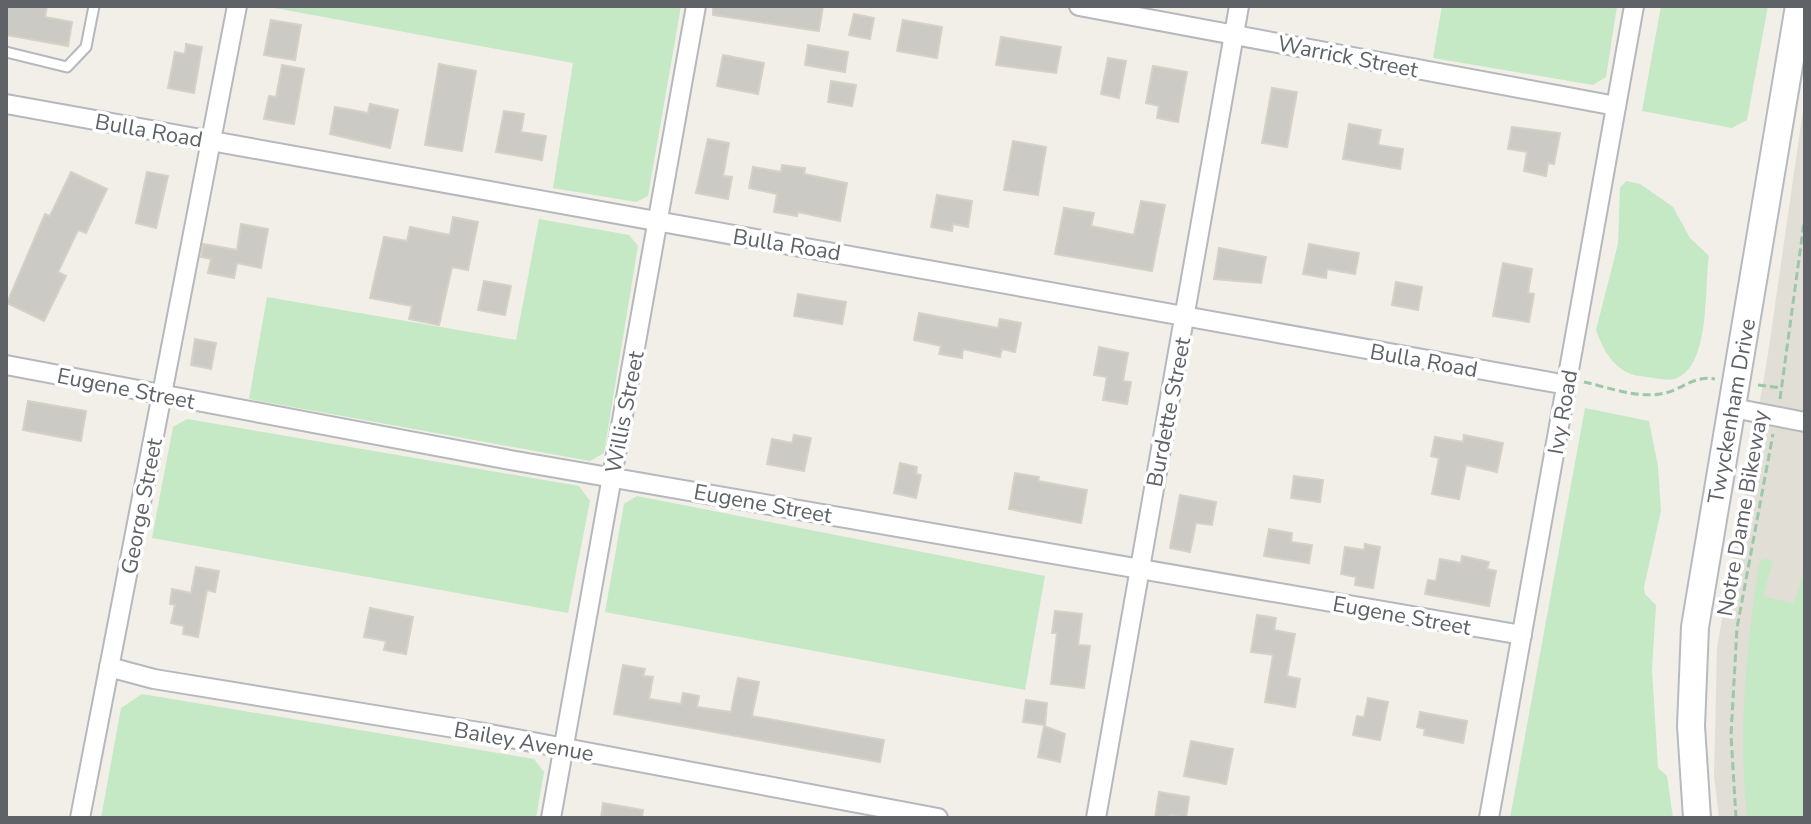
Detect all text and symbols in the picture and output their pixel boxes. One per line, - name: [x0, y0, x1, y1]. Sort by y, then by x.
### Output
- street label: Warrick Street: [1275, 29, 1421, 85]
- street label: Bulla Road: [93, 107, 205, 155]
- street label: Bulla Road: [731, 222, 843, 268]
- street label: Twyckenham Drive: [1701, 316, 1763, 506]
- street label: Burdette Street: [1140, 335, 1198, 490]
- street label: Bulla Road: [1368, 337, 1480, 385]
- street label: Willis Street: [598, 348, 652, 476]
- street label: Eugene Street: [54, 361, 197, 417]
- street label: Ivy Road: [1541, 367, 1585, 457]
- street label: Notre Dame Bikeway: [1710, 407, 1776, 619]
- street label: George Street: [114, 435, 170, 577]
- street label: Eugene Street: [691, 477, 834, 531]
- street label: Eugene Street: [1330, 589, 1473, 643]
- street label: Bailey Avenue: [452, 715, 596, 769]

